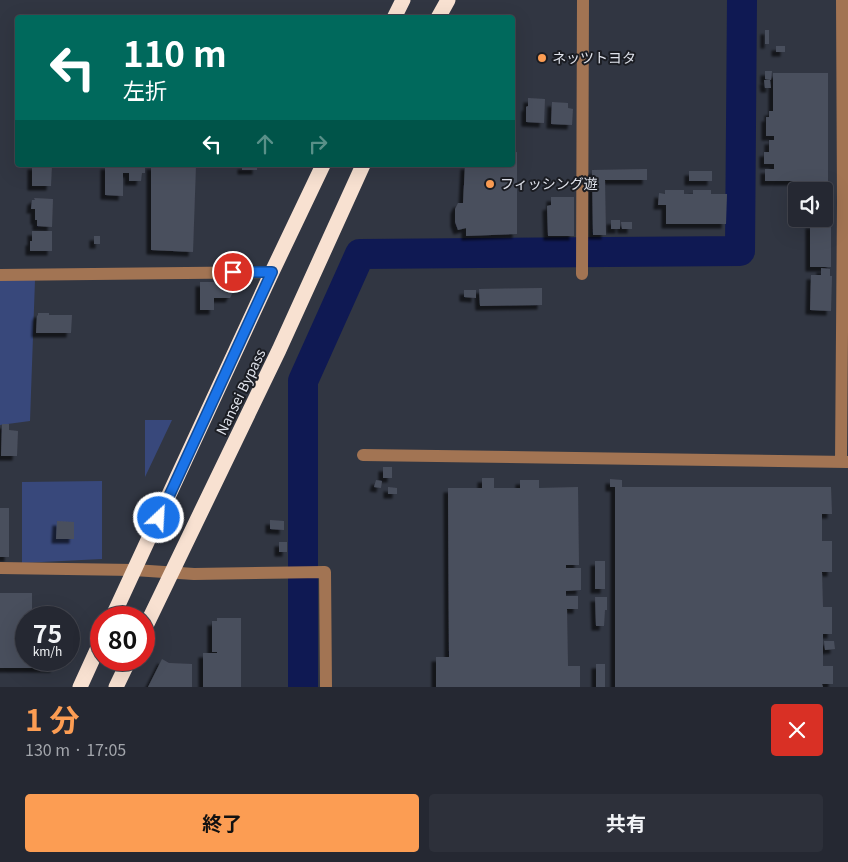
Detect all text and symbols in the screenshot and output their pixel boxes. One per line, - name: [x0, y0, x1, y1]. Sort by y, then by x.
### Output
- text: 110 m: [123, 26, 227, 77]
- icon: left: [40, 35, 105, 100]
- place label: ネッツトヨタ: [552, 47, 636, 67]
- marker: ネッツトヨタ: [536, 52, 548, 64]
- text: 左折: [123, 73, 167, 105]
- icon: left: [198, 130, 226, 158]
- icon: ahead: [251, 130, 279, 158]
- icon: right: [304, 130, 332, 158]
- place label: フィッシング遊: [500, 173, 598, 193]
- marker: フィッシング遊: [484, 178, 496, 190]
- map controls: [788, 182, 833, 227]
- button: sound: [788, 182, 833, 227]
- pin: [212, 251, 254, 293]
- icon: arrive: [219, 258, 247, 286]
- street label: Nansei Bypass: [211, 345, 270, 438]
- position arrow: [132, 491, 184, 543]
- speed limit sign: 80: [90, 606, 155, 671]
- text: 75: [33, 614, 62, 650]
- text: km/h: [33, 642, 62, 659]
- text: 1 分: [25, 696, 80, 740]
- button: close: [771, 704, 823, 756]
- text: 130 m · 17:05: [25, 737, 126, 761]
- button: 終了: [25, 794, 419, 852]
- button: 共有: [429, 794, 823, 852]

